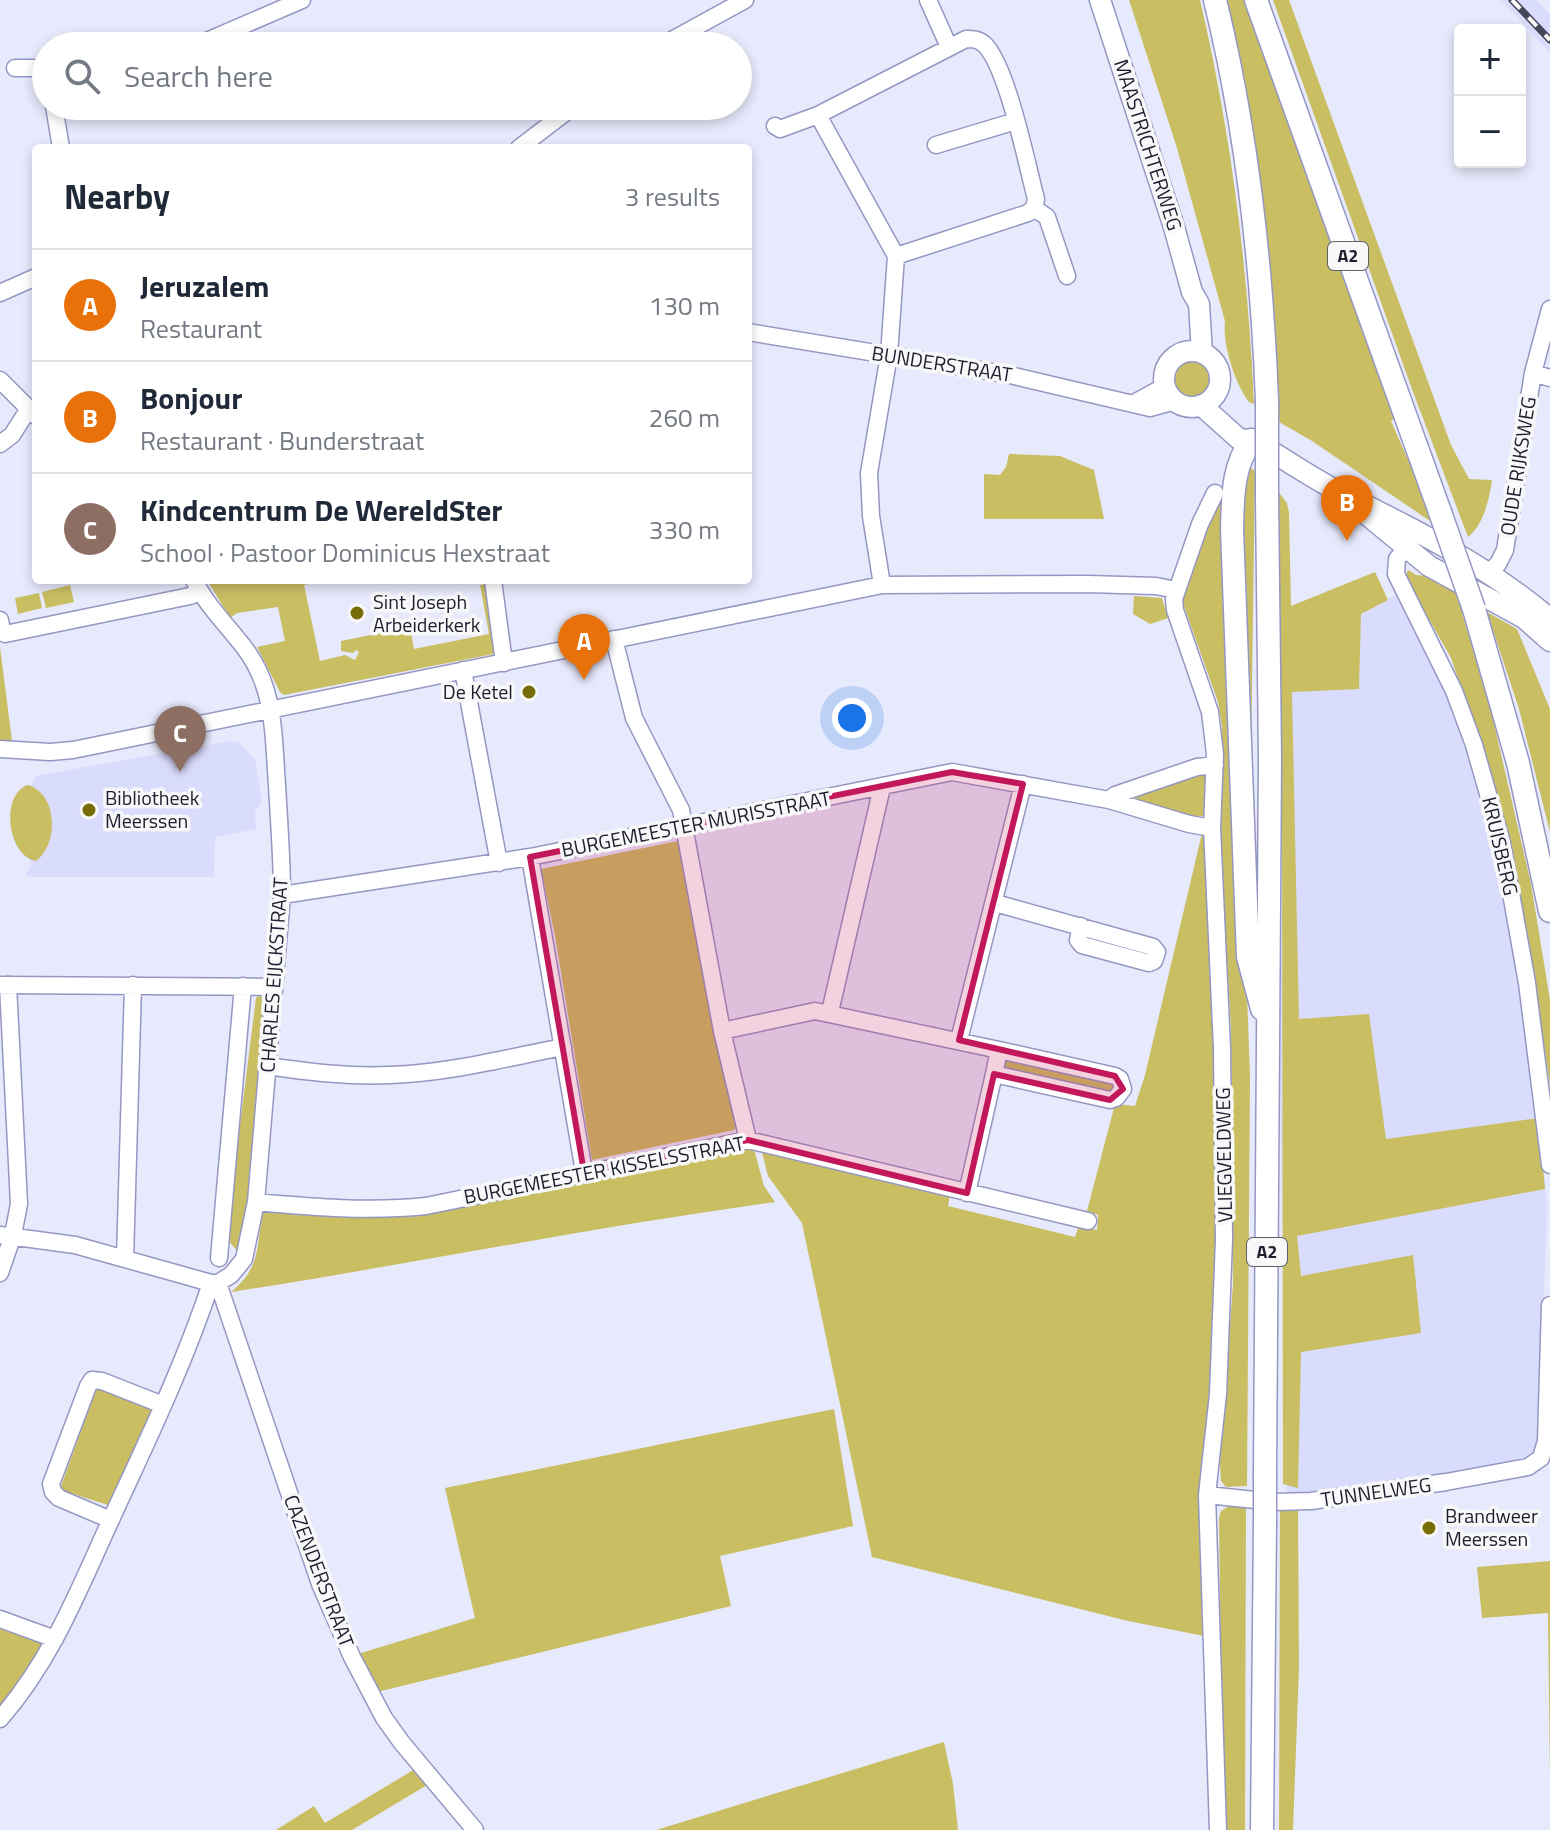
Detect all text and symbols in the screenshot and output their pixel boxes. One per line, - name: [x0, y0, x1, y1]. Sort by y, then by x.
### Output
- map controls: [1454, 24, 1526, 168]
- button: +: [1454, 24, 1526, 96]
- search box: [32, 32, 752, 120]
- text: Search here: [124, 53, 273, 99]
- icon: search: [60, 54, 104, 98]
- street label: MAASTRICHTERWEG: [1106, 55, 1191, 234]
- button: −: [1454, 96, 1526, 168]
- text: Nearby: [64, 170, 170, 222]
- text: 3 results: [625, 177, 720, 216]
- road number: A2: [1328, 242, 1368, 270]
- text: Jeruzalem: [140, 263, 269, 309]
- text: A: [82, 286, 98, 325]
- text: 130 m: [649, 286, 720, 325]
- text: Restaurant: [140, 309, 262, 348]
- street label: BUNDERSTRAAT: [870, 337, 1015, 390]
- text: Bonjour: [140, 375, 242, 421]
- street label: OUDE RIJKSWEG: [1491, 394, 1544, 538]
- text: B: [82, 398, 98, 437]
- text: 260 m: [649, 398, 720, 437]
- text: Restaurant · Bunderstraat: [140, 421, 424, 460]
- pin: B: [1321, 475, 1373, 541]
- text: Kindcentrum De WereldSter: [140, 487, 502, 533]
- text: C: [83, 510, 97, 549]
- text: 330 m: [649, 510, 720, 549]
- text: School · Pastoor Dominicus Hexstraat: [140, 533, 550, 572]
- place label: Sint Joseph Arbeiderkerk: [373, 586, 481, 640]
- marker: Sint Joseph Arbeiderkerk: [348, 604, 366, 622]
- pin: A: [558, 614, 610, 680]
- place label: De Ketel: [443, 676, 513, 707]
- marker: De Ketel: [520, 683, 538, 701]
- your location: [832, 698, 872, 738]
- pin: C: [154, 706, 206, 772]
- place label: Bibliotheek Meerssen: [105, 782, 200, 836]
- street label: BURGEMEESTER MURISSTRAAT: [559, 782, 834, 865]
- street label: KRUISBERG: [1474, 793, 1527, 898]
- marker: Bibliotheek Meerssen: [80, 801, 98, 819]
- street label: CHARLES EIJCKSTRAAT: [251, 876, 296, 1073]
- street label: VLIEGVELDWEG: [1207, 1087, 1240, 1223]
- street label: BURGEMEESTER KISSELSSTRAAT: [461, 1127, 747, 1212]
- road number: A2: [1247, 1238, 1287, 1266]
- street label: TUNNELWEG: [1319, 1468, 1433, 1515]
- street label: CAZENDERSTRAAT: [276, 1490, 363, 1652]
- place label: Brandweer Meerssen: [1445, 1500, 1538, 1554]
- marker: Brandweer Meerssen: [1420, 1519, 1438, 1537]

